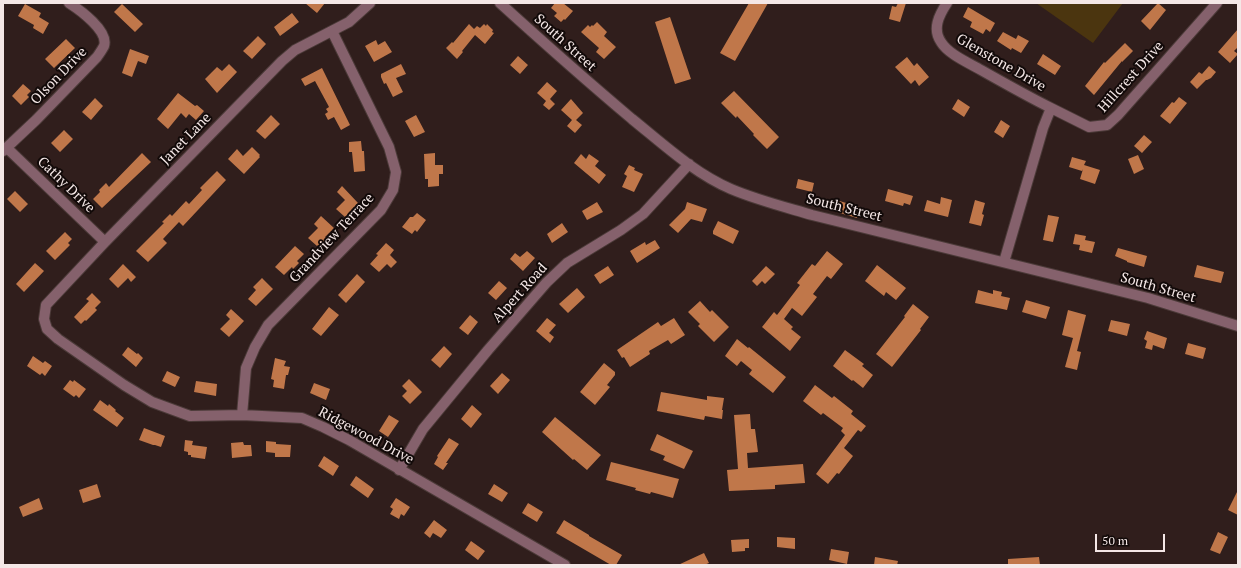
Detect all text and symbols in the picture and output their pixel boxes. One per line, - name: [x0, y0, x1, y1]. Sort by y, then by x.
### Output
- street label: South Street: [531, 11, 599, 75]
- street label: Glenstone Drive: [953, 31, 1049, 95]
- street label: Hillcrest Drive: [1095, 38, 1167, 116]
- street label: Olson Drive: [27, 44, 91, 108]
- street label: Janet Lane: [157, 109, 215, 169]
- street label: Cathy Drive: [34, 153, 98, 217]
- street label: Grandview Terrace: [286, 190, 378, 286]
- street label: South Street: [804, 190, 884, 226]
- street label: Alpert Road: [489, 260, 551, 326]
- street label: South Street: [1118, 269, 1198, 307]
- street label: Ridgewood Drive: [316, 404, 416, 468]
- scale bar: [1097, 526, 1167, 552]
- text: 50 m: [1102, 533, 1128, 548]

